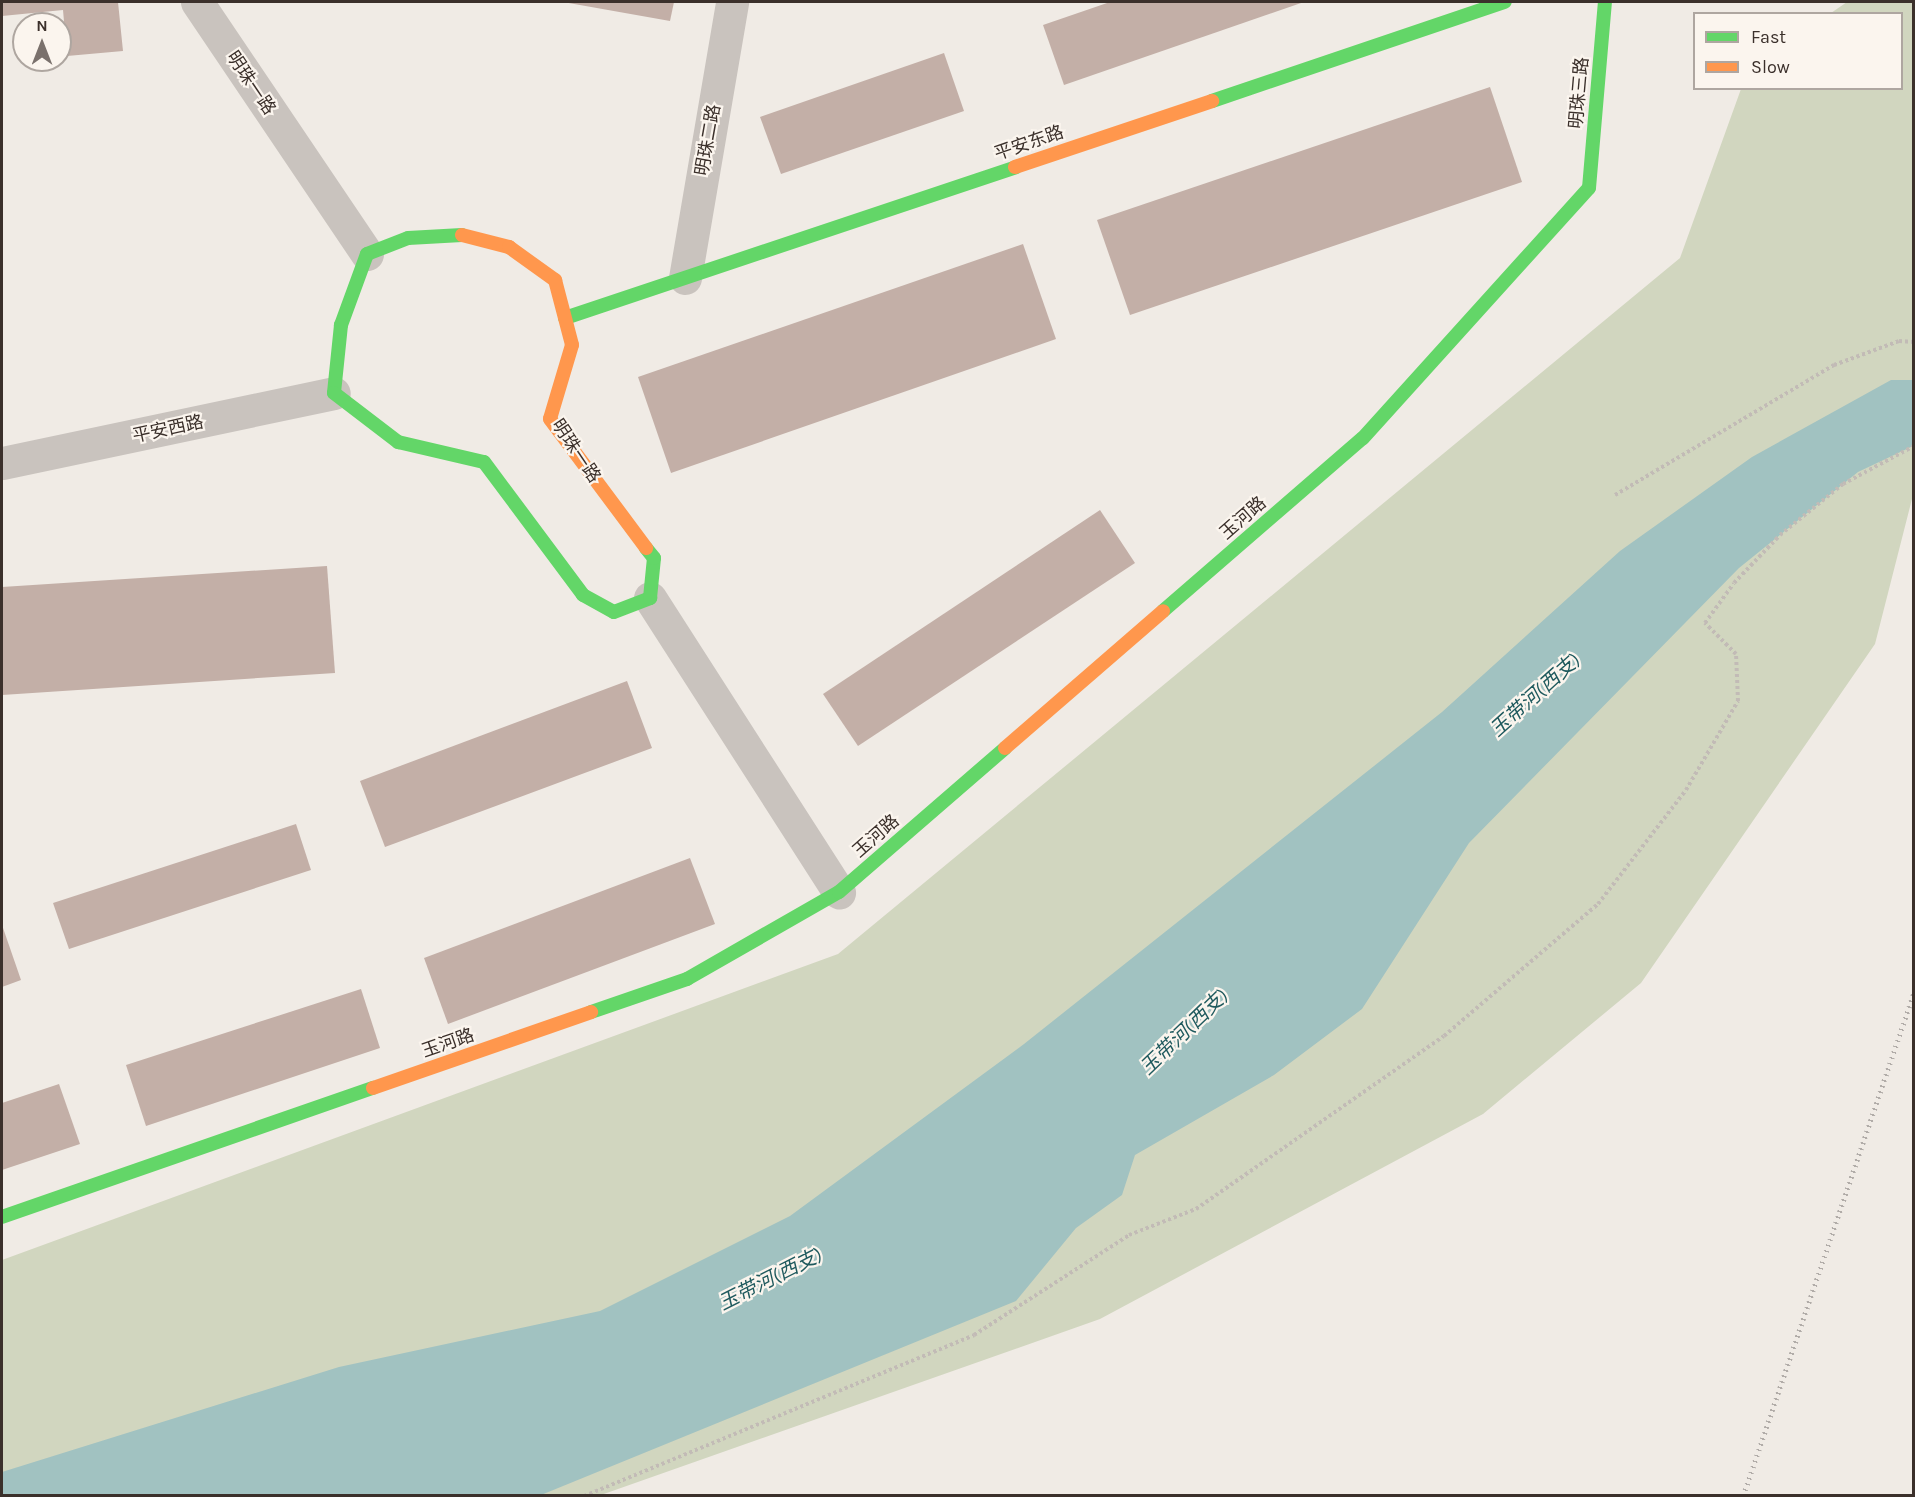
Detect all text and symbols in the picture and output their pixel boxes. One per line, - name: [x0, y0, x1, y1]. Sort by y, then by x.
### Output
- north arrow: [12, 12, 72, 72]
- legend: [1693, 12, 1903, 90]
- text: N: [36, 16, 48, 35]
- text: Fast: [1751, 26, 1786, 48]
- street label: 明珠一路: [222, 47, 280, 119]
- street label: 明珠三路: [1565, 56, 1593, 130]
- text: Slow: [1751, 56, 1790, 78]
- street label: 明珠二路: [691, 103, 725, 177]
- street label: 平安东路: [991, 121, 1067, 165]
- street label: 平安西路: [131, 411, 205, 447]
- street label: 明珠一路: [547, 415, 605, 487]
- street label: 玉河路: [1216, 492, 1270, 544]
- water label: 玉带河(西支): [1485, 648, 1585, 742]
- street label: 玉河路: [849, 810, 903, 862]
- water label: 玉带河(西支): [1135, 984, 1233, 1080]
- street label: 玉河路: [419, 1024, 477, 1062]
- water label: 玉带河(西支): [714, 1243, 826, 1315]

